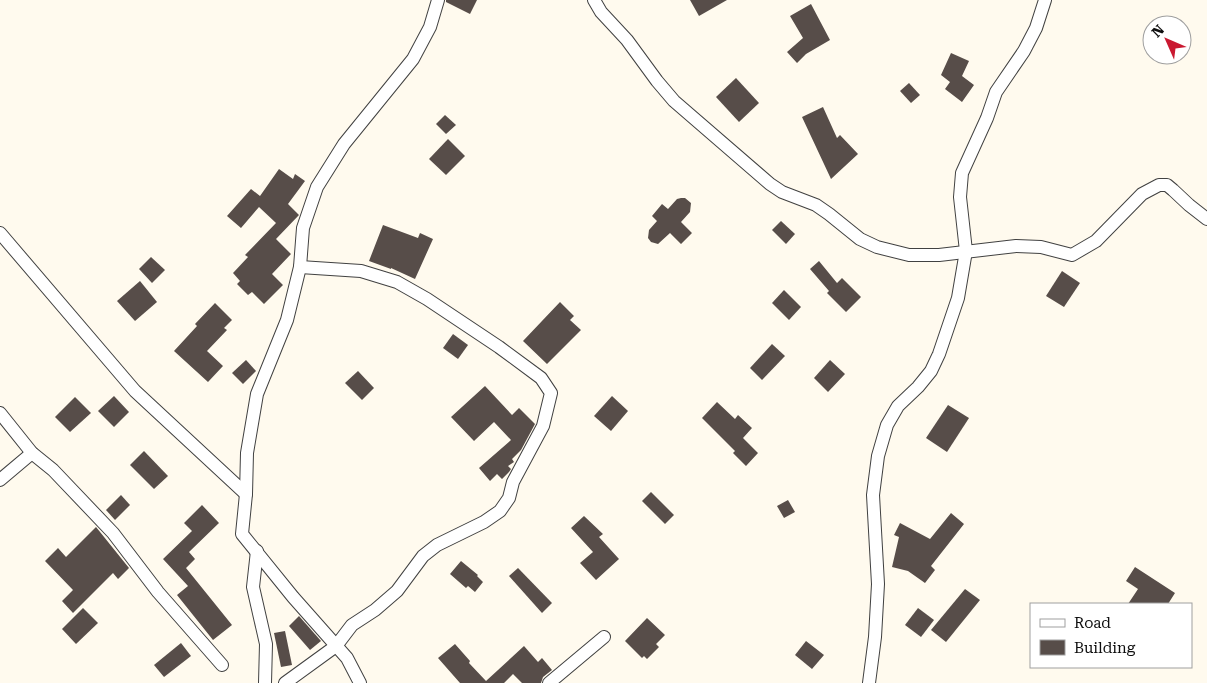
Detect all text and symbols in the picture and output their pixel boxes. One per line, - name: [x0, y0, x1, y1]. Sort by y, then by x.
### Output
- north arrow: [1142, 15, 1192, 65]
- text: N: [1148, 21, 1167, 40]
- legend: [1030, 603, 1192, 668]
- text: Road: [1074, 614, 1111, 632]
- text: Building: [1074, 639, 1136, 657]

